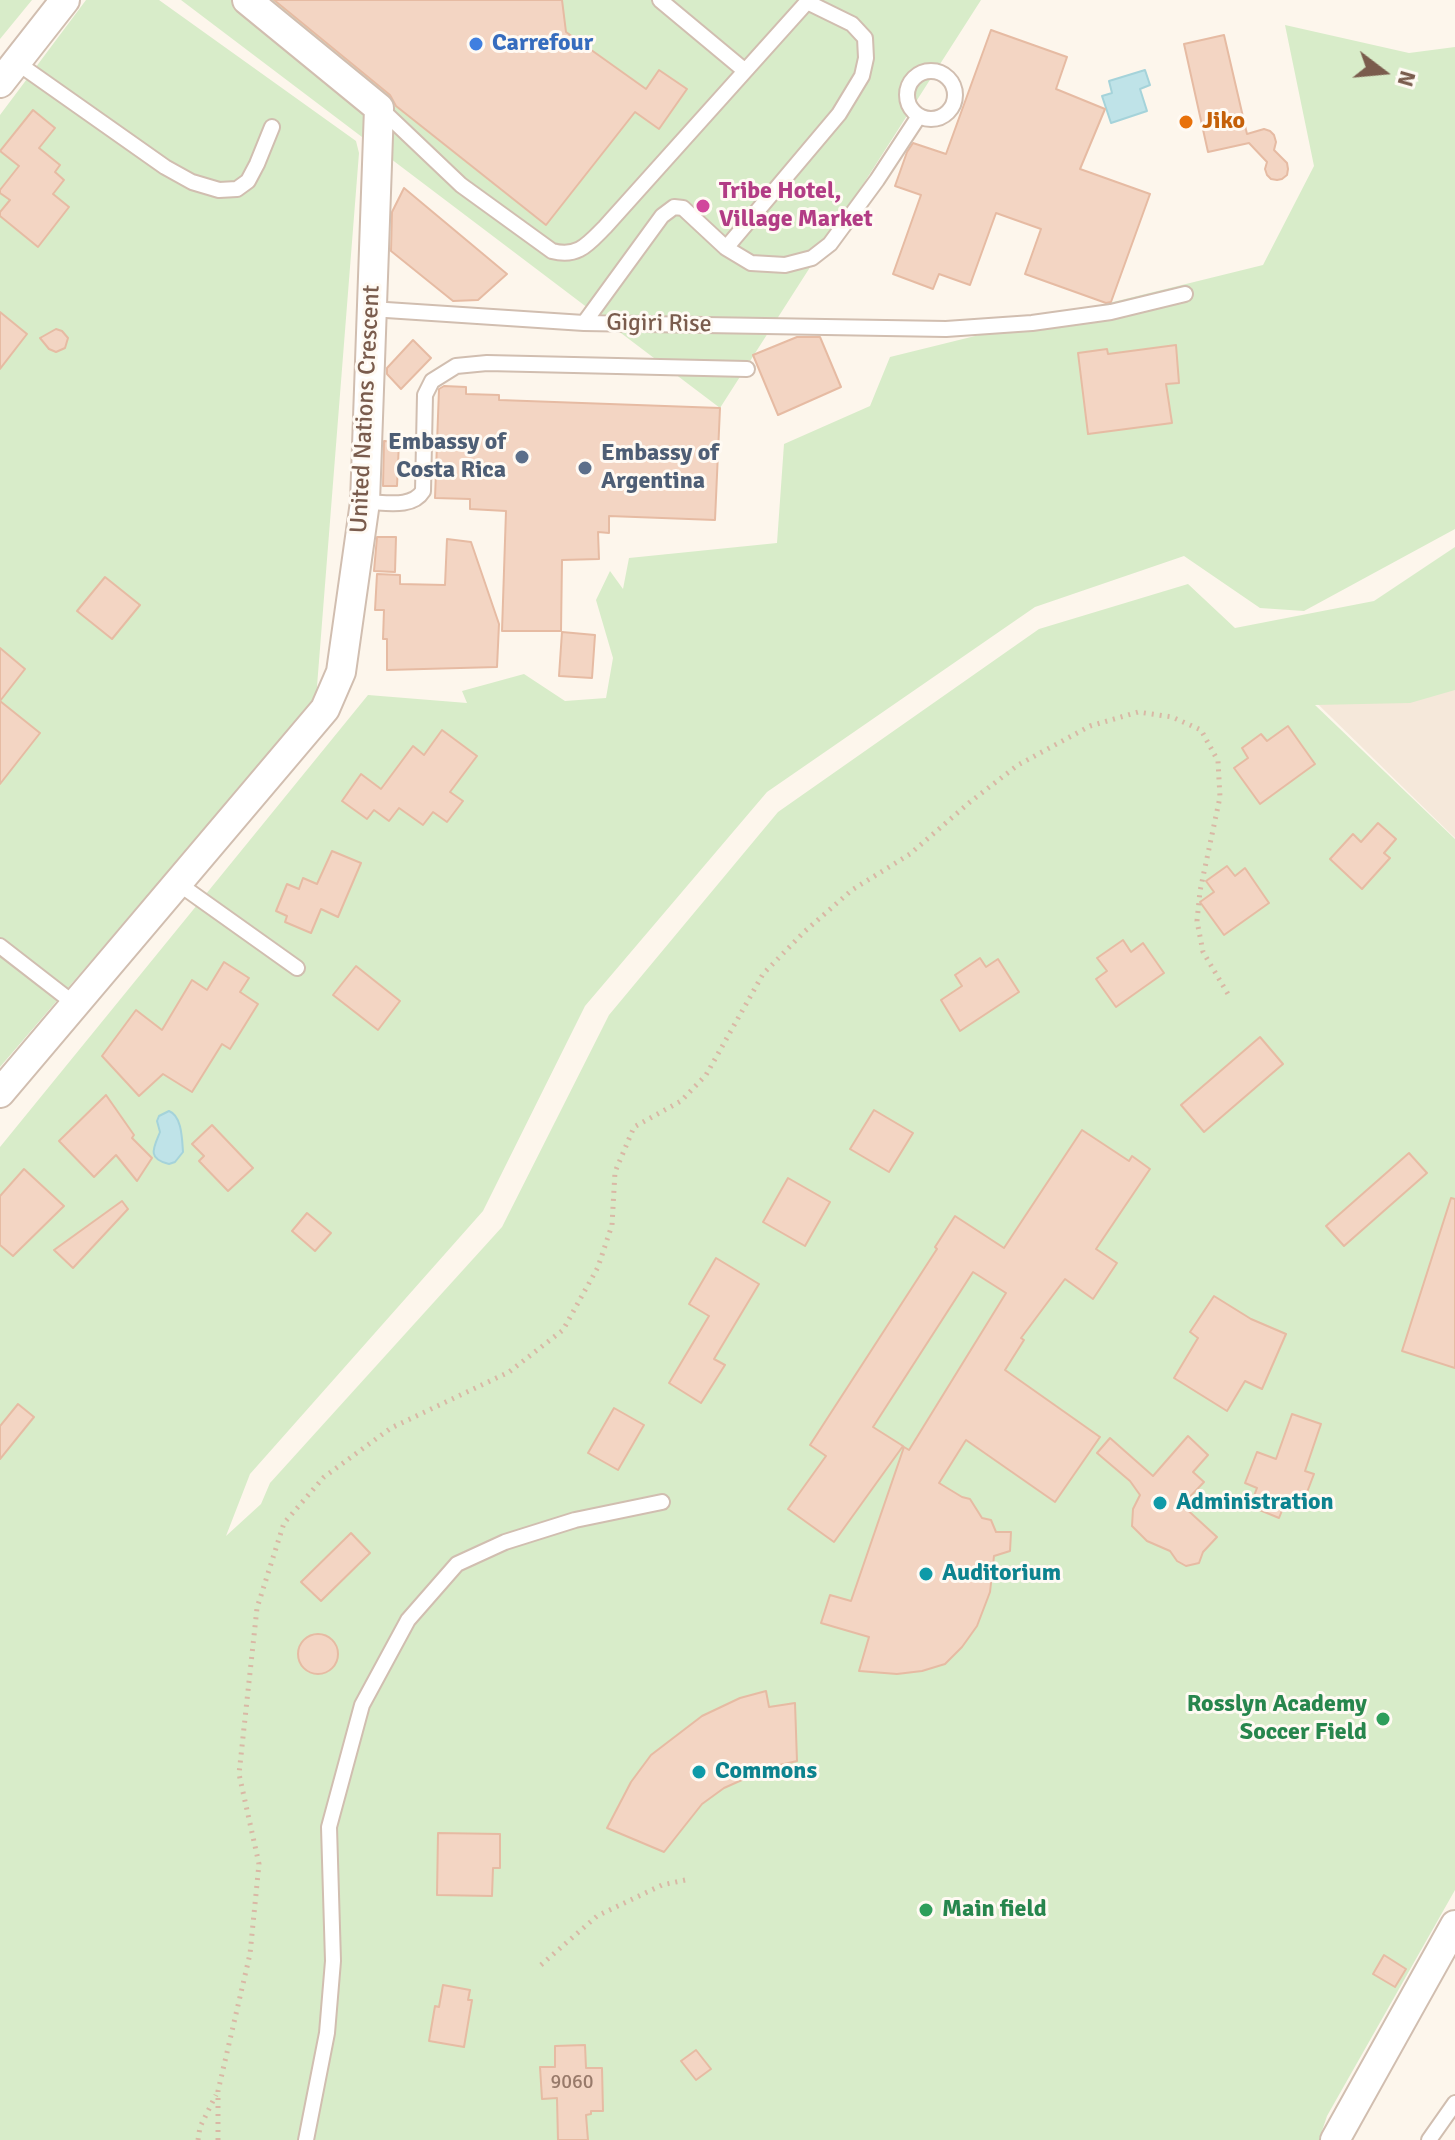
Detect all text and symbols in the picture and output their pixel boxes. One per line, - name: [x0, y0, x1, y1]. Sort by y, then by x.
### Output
- place label: Carrefour: [492, 30, 593, 58]
- north arrow: [1343, 32, 1423, 112]
- marker: Carrefour: [467, 35, 485, 53]
- text: N: [1391, 68, 1422, 90]
- place label: Jiko: [1202, 108, 1245, 136]
- marker: Jiko: [1177, 113, 1195, 131]
- place label: Tribe Hotel, Village Market: [719, 178, 873, 234]
- marker: Tribe Hotel, Village Market: [694, 197, 712, 215]
- street label: United Nations Crescent: [345, 284, 387, 534]
- street label: Gigiri Rise: [606, 309, 712, 339]
- place label: Embassy of Costa Rica: [388, 429, 506, 485]
- place label: Embassy of Argentina: [601, 440, 719, 496]
- marker: Embassy of Costa Rica: [513, 448, 531, 466]
- marker: Embassy of Argentina: [576, 459, 594, 477]
- place label: Administration: [1176, 1489, 1334, 1517]
- marker: Administration: [1151, 1494, 1169, 1512]
- place label: Auditorium: [942, 1560, 1061, 1588]
- marker: Auditorium: [917, 1565, 935, 1583]
- place label: Rosslyn Academy Soccer Field: [1187, 1691, 1367, 1747]
- marker: Rosslyn Academy Soccer Field: [1374, 1710, 1392, 1728]
- place label: Commons: [715, 1758, 817, 1786]
- marker: Commons: [690, 1763, 708, 1781]
- place label: Main field: [942, 1896, 1047, 1924]
- marker: Main field: [917, 1901, 935, 1919]
- house number: 9060: [550, 2071, 594, 2095]

